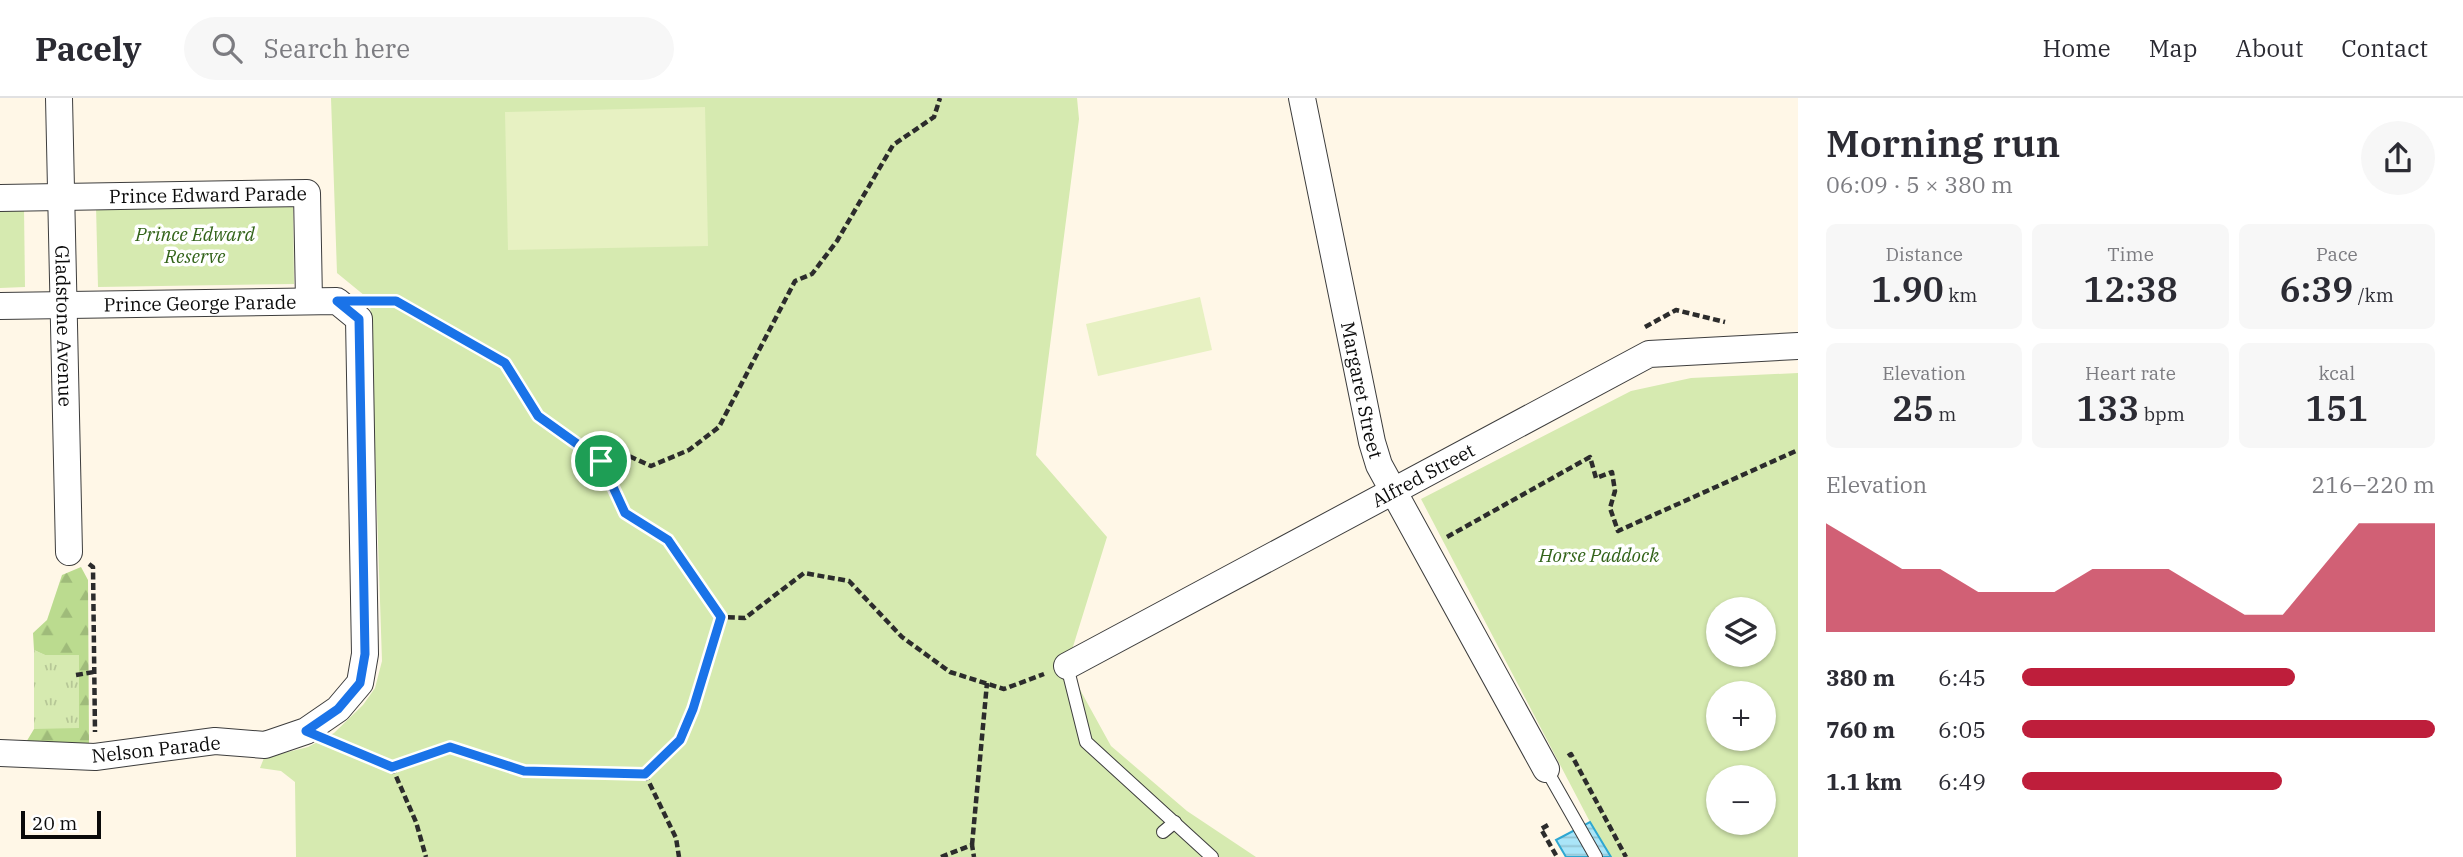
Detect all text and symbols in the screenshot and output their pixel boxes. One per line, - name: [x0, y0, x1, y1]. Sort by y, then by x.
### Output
- search box: [184, 17, 674, 80]
- text: Pacely: [35, 27, 142, 70]
- icon: search: [208, 29, 246, 67]
- text: Search here: [264, 31, 410, 65]
- text: Home: [2043, 32, 2111, 64]
- text: Map: [2149, 32, 2197, 64]
- text: About: [2235, 32, 2303, 64]
- text: Contact: [2341, 32, 2428, 64]
- text: Morning run: [1826, 118, 2060, 167]
- button: share: [2361, 121, 2435, 195]
- text: 06:09 · 5 × 380 m: [1826, 169, 2013, 199]
- street label: Prince Edward Parade: [109, 181, 307, 208]
- park label: Prince Edward Reserve: [134, 222, 255, 268]
- text: Distance: [1885, 242, 1963, 266]
- text: Time: [2107, 242, 2154, 266]
- text: Pace: [2316, 242, 2358, 266]
- street label: Gladstone Avenue: [50, 245, 78, 407]
- text: 1.90: [1871, 266, 1944, 312]
- text: 12:38: [2083, 266, 2178, 312]
- text: 6:39: [2280, 266, 2353, 312]
- text: km: [1944, 283, 1977, 307]
- text: /km: [2353, 283, 2394, 307]
- street label: Prince George Parade: [103, 290, 297, 316]
- street label: Margaret Street: [1336, 319, 1388, 462]
- text: Elevation: [1882, 361, 1966, 385]
- text: Heart rate: [2085, 361, 2176, 385]
- text: kcal: [2319, 361, 2355, 385]
- text: 25: [1892, 385, 1934, 431]
- text: 133: [2076, 385, 2139, 431]
- text: 151: [2305, 385, 2368, 431]
- text: m: [1934, 402, 1956, 426]
- text: bpm: [2139, 402, 2185, 426]
- pin: [571, 431, 631, 491]
- street label: Alfred Street: [1367, 438, 1479, 512]
- icon: arrive: [582, 442, 620, 480]
- text: Elevation: [1826, 469, 1927, 499]
- text: 216–220 m: [2311, 469, 2435, 499]
- park label: Horse Paddock: [1538, 543, 1660, 567]
- map controls: [1706, 597, 1776, 835]
- button: layers: [1706, 597, 1776, 667]
- text: 380 m: [1826, 662, 1895, 692]
- text: 6:45: [1938, 662, 1986, 692]
- button: +: [1706, 681, 1776, 751]
- text: 760 m: [1826, 714, 1895, 744]
- text: 6:05: [1938, 714, 1986, 744]
- street label: Nelson Parade: [90, 730, 222, 768]
- button: −: [1706, 765, 1776, 835]
- text: 1.1 km: [1826, 766, 1902, 796]
- text: 6:49: [1938, 766, 1986, 796]
- scale bar: [21, 808, 102, 840]
- text: 20 m: [32, 811, 77, 835]

